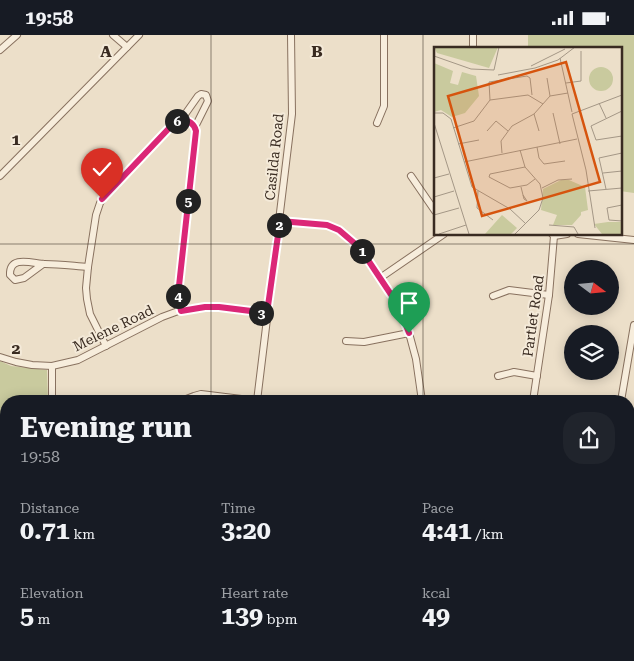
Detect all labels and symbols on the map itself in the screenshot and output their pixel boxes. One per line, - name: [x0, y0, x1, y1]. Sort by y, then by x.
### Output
- text: A: [100, 42, 112, 61]
- text: B: [311, 42, 323, 61]
- inset map: [434, 47, 622, 235]
- pin: 6: [164, 109, 190, 133]
- street label: Casilda Road: [261, 113, 287, 201]
- text: 1: [12, 130, 21, 149]
- pin: [81, 148, 123, 199]
- pin: 5: [176, 189, 200, 213]
- pin: 2: [266, 213, 292, 237]
- pin: 1: [350, 239, 374, 263]
- north arrow: [564, 260, 619, 315]
- street label: Partlet Road: [519, 274, 547, 358]
- pin: [388, 282, 430, 333]
- pin: 4: [166, 283, 190, 309]
- pin: 3: [248, 301, 274, 325]
- street label: Melene Road: [70, 302, 156, 354]
- text: 2: [12, 339, 21, 358]

